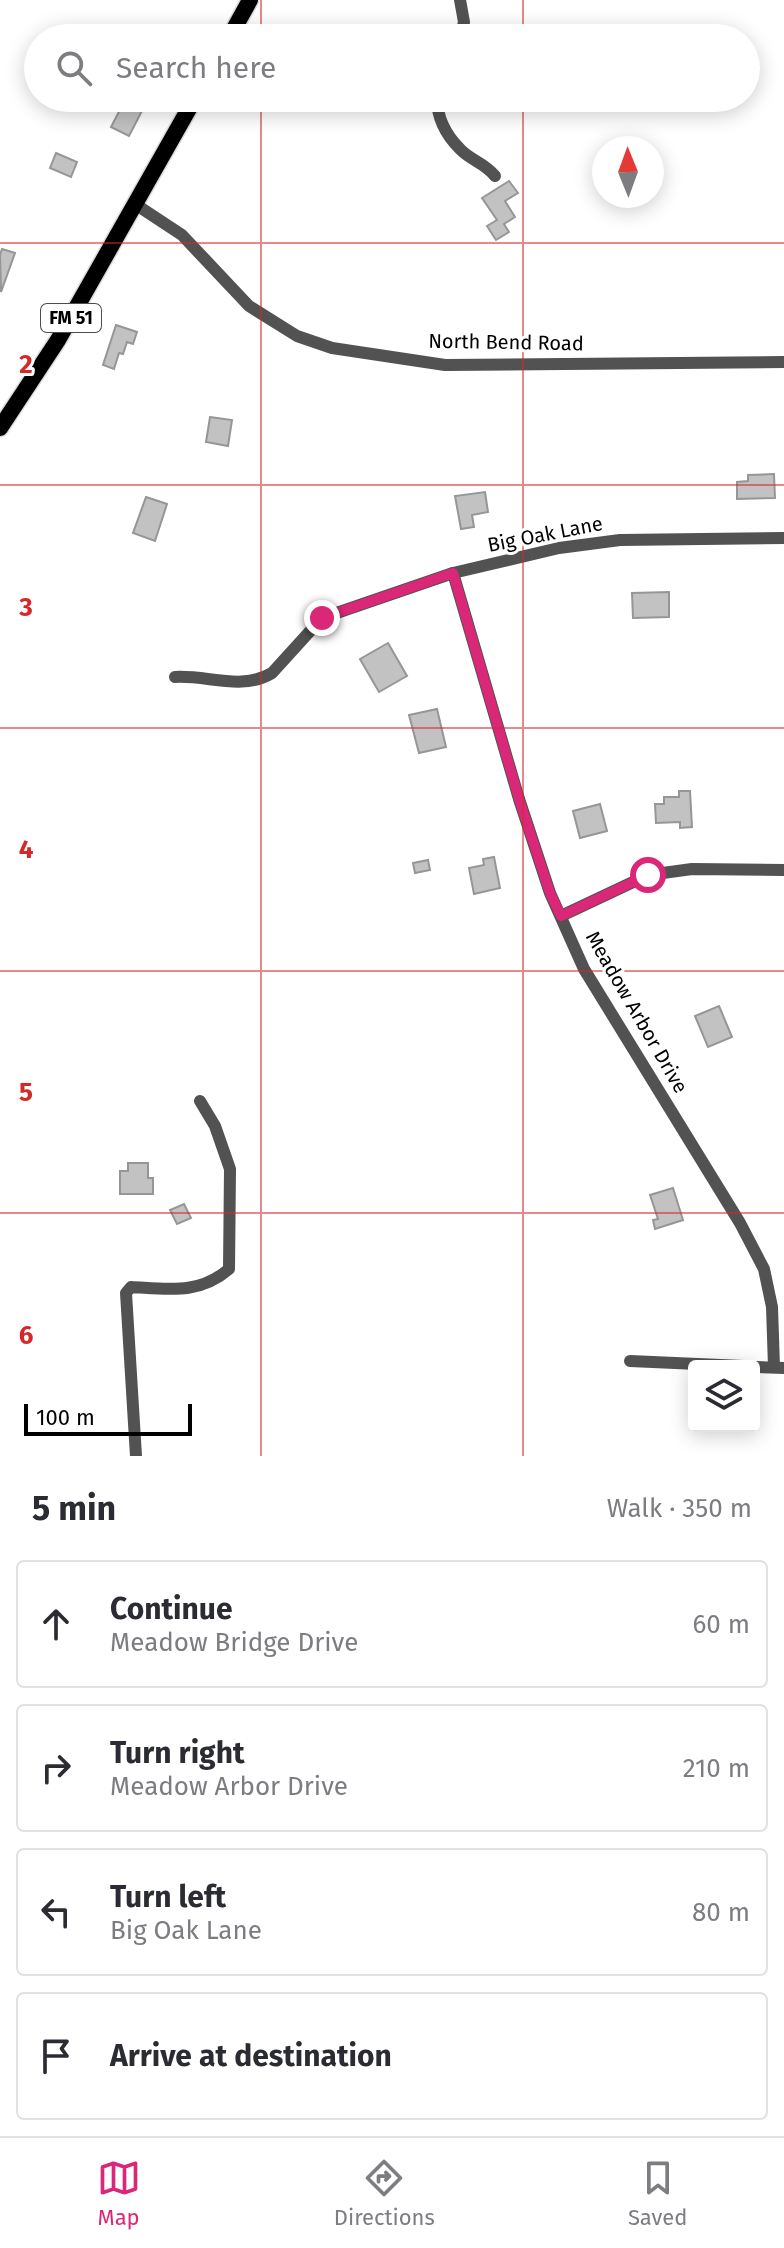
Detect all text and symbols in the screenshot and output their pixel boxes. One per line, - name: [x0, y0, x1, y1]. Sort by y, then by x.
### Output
- search box: [24, 24, 760, 112]
- icon: search: [52, 46, 96, 90]
- text: Search here: [116, 50, 276, 86]
- north arrow: [592, 136, 664, 208]
- road number: FM 51: [41, 304, 101, 332]
- street label: North Bend Road: [428, 329, 584, 355]
- text: 2: [19, 349, 33, 380]
- street label: Big Oak Lane: [485, 511, 605, 557]
- text: 3: [18, 592, 33, 623]
- route end: [304, 600, 340, 636]
- text: 4: [19, 834, 34, 865]
- route start: [630, 857, 666, 893]
- street label: Meadow Arbor Drive: [581, 927, 693, 1097]
- text: 5: [19, 1077, 33, 1108]
- text: 6: [19, 1320, 34, 1351]
- map controls: [688, 1360, 760, 1432]
- button: layers: [688, 1360, 760, 1432]
- scale bar: [24, 1400, 192, 1436]
- text: 100 m: [36, 1404, 95, 1431]
- text: 5 min: [32, 1488, 116, 1529]
- text: Walk · 350 m: [607, 1493, 752, 1524]
- text: Continue: [110, 1591, 233, 1627]
- icon: ahead: [34, 1602, 78, 1646]
- text: 60 m: [692, 1609, 750, 1640]
- text: Meadow Bridge Drive: [110, 1627, 358, 1658]
- text: Turn right: [110, 1735, 245, 1771]
- icon: right: [34, 1746, 78, 1790]
- text: 210 m: [683, 1753, 750, 1784]
- text: Meadow Arbor Drive: [110, 1771, 348, 1802]
- text: Turn left: [110, 1879, 226, 1915]
- icon: left: [34, 1890, 78, 1934]
- text: 80 m: [692, 1897, 750, 1928]
- text: Big Oak Lane: [110, 1915, 262, 1946]
- icon: arrive: [34, 2034, 78, 2078]
- text: Arrive at destination: [110, 2038, 392, 2074]
- tab: Map: [97, 2156, 141, 2231]
- tab: Directions: [334, 2156, 435, 2231]
- tab: Saved: [628, 2156, 687, 2231]

